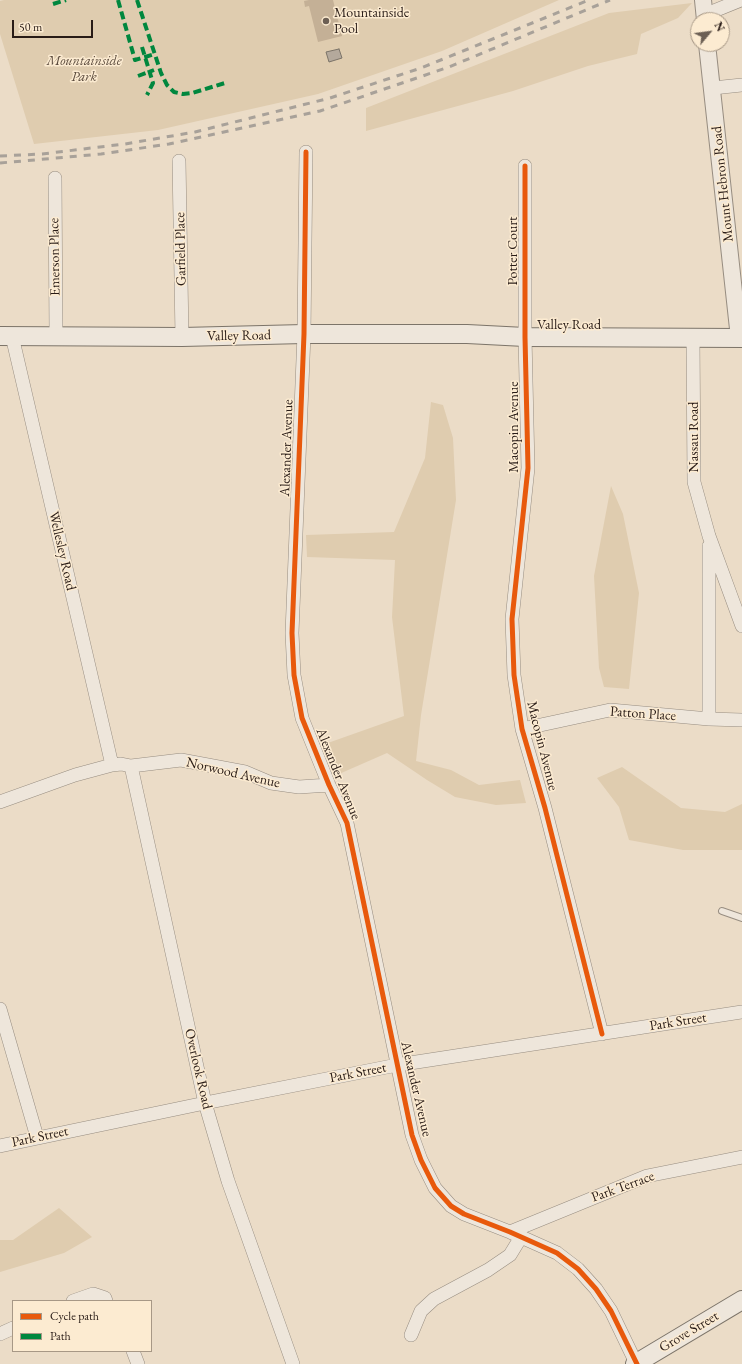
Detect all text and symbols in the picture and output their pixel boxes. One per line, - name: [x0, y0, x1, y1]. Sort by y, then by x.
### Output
- place label: Mountainside Pool: [334, 5, 409, 38]
- scale bar: [14, 12, 95, 38]
- north arrow: [690, 12, 730, 52]
- marker: Mountainside Pool: [321, 16, 331, 26]
- text: 50 m: [19, 19, 42, 35]
- text: N: [711, 19, 728, 34]
- park label: Mountainside Park: [46, 53, 122, 86]
- street label: Mount Hebron Road: [709, 125, 737, 243]
- street label: Garfield Place: [172, 212, 190, 286]
- street label: Potter Court: [505, 216, 521, 286]
- street label: Emerson Place: [46, 218, 64, 296]
- street label: Valley Road: [537, 317, 601, 333]
- street label: Valley Road: [207, 327, 271, 345]
- street label: Macopin Avenue: [506, 381, 522, 473]
- street label: Alexander Avenue: [277, 399, 297, 497]
- street label: Nassau Road: [686, 402, 702, 472]
- street label: Wellesley Road: [45, 510, 79, 592]
- street label: Macopin Avenue: [523, 700, 561, 792]
- street label: Patton Place: [609, 703, 677, 725]
- street label: Alexander Avenue: [312, 726, 364, 822]
- street label: Norwood Avenue: [184, 754, 282, 792]
- street label: Park Street: [648, 1009, 708, 1035]
- street label: Overlook Road: [181, 1027, 215, 1111]
- street label: Alexander Avenue: [397, 1040, 435, 1138]
- street label: Park Street: [328, 1059, 388, 1087]
- street label: Park Street: [10, 1123, 70, 1151]
- street label: Park Terrace: [589, 1168, 657, 1206]
- legend: [12, 1300, 152, 1352]
- text: Cycle path: [50, 1308, 99, 1324]
- street label: Grove Street: [656, 1308, 722, 1356]
- text: Path: [50, 1328, 71, 1344]

